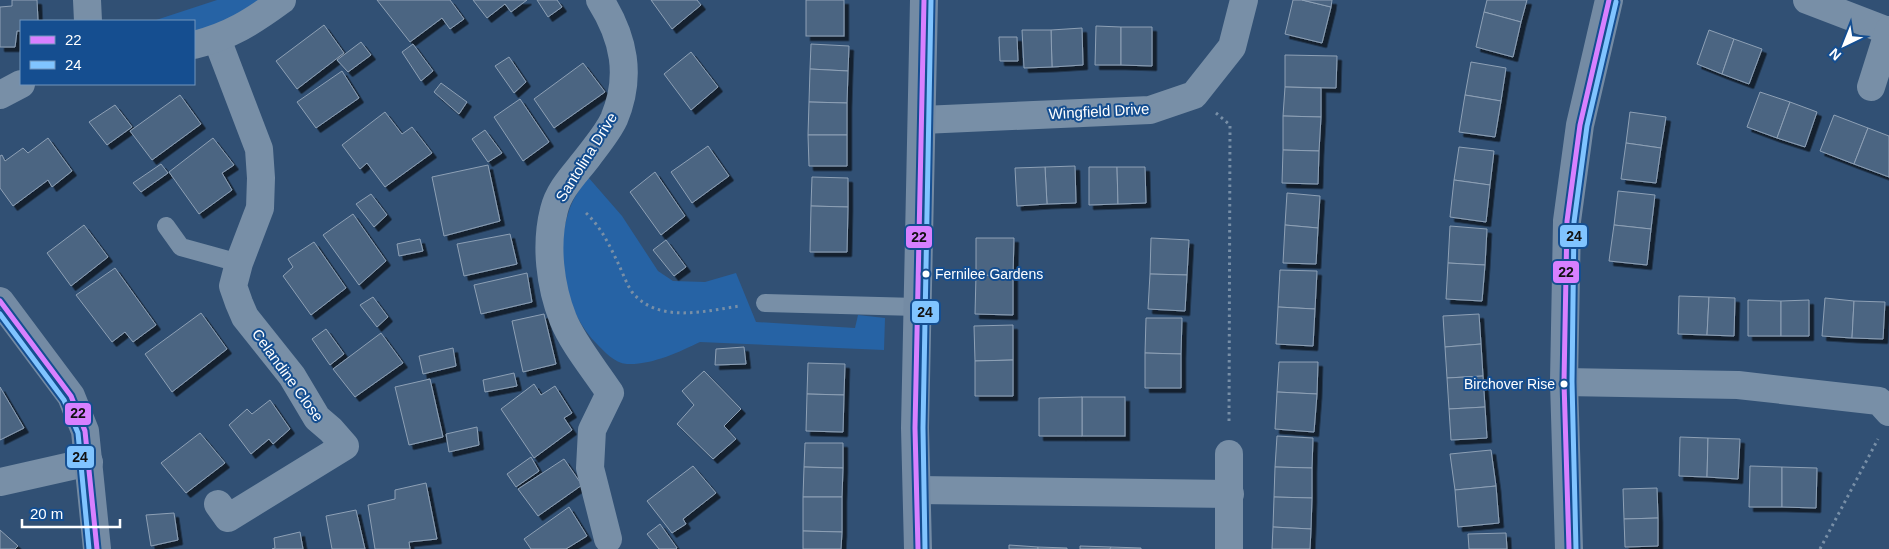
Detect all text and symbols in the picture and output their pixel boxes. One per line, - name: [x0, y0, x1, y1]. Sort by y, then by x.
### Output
- legend: [20, 20, 195, 85]
- north arrow: [1819, 20, 1869, 70]
- text: 22: [65, 31, 82, 48]
- text: N: [1826, 45, 1844, 64]
- text: 24: [65, 56, 82, 73]
- street label: Wingfield Drive: [1048, 100, 1150, 122]
- street label: Santolina Drive: [552, 109, 620, 205]
- line badge: 24: [1559, 224, 1588, 248]
- line badge: 22: [905, 225, 933, 249]
- text: 24: [1566, 228, 1582, 244]
- text: 22: [911, 229, 927, 245]
- line badge: 22: [1552, 260, 1580, 284]
- text: 22: [1558, 264, 1574, 280]
- place label: Fernilee Gardens: [935, 266, 1043, 282]
- marker: Fernilee Gardens: [921, 269, 931, 279]
- line badge: 24: [911, 300, 940, 324]
- text: 24: [917, 304, 933, 320]
- street label: Celandine Close: [249, 325, 327, 425]
- place label: Birchover Rise: [1464, 376, 1555, 392]
- marker: Birchover Rise: [1559, 379, 1569, 389]
- line badge: 22: [64, 402, 92, 426]
- text: 22: [70, 405, 86, 421]
- line badge: 24: [66, 445, 95, 469]
- text: 24: [72, 449, 88, 465]
- scale bar: [22, 496, 120, 528]
- text: 20 m: [30, 505, 63, 522]

